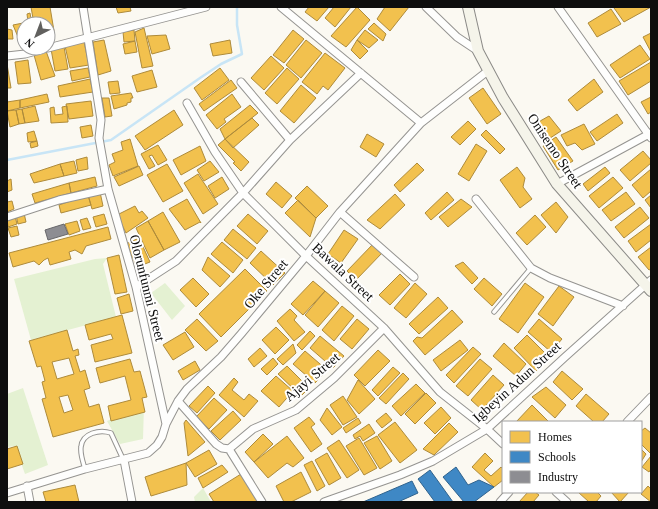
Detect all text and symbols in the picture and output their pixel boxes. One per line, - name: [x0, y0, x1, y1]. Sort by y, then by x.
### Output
- north arrow: [16, 16, 56, 56]
- text: N: [22, 36, 36, 51]
- street label: Onisemo Street: [525, 111, 586, 191]
- street label: Olorunfunmi Street: [127, 233, 168, 343]
- street label: Bawala Street: [309, 240, 377, 304]
- street label: Oke Street: [241, 256, 291, 312]
- street label: Igbeyin Adun Street: [470, 339, 564, 425]
- street label: Ajayi Street: [281, 350, 343, 404]
- legend: [502, 421, 642, 493]
- text: Homes: [538, 430, 572, 444]
- text: Schools: [538, 450, 576, 464]
- text: Industry: [538, 470, 578, 484]

